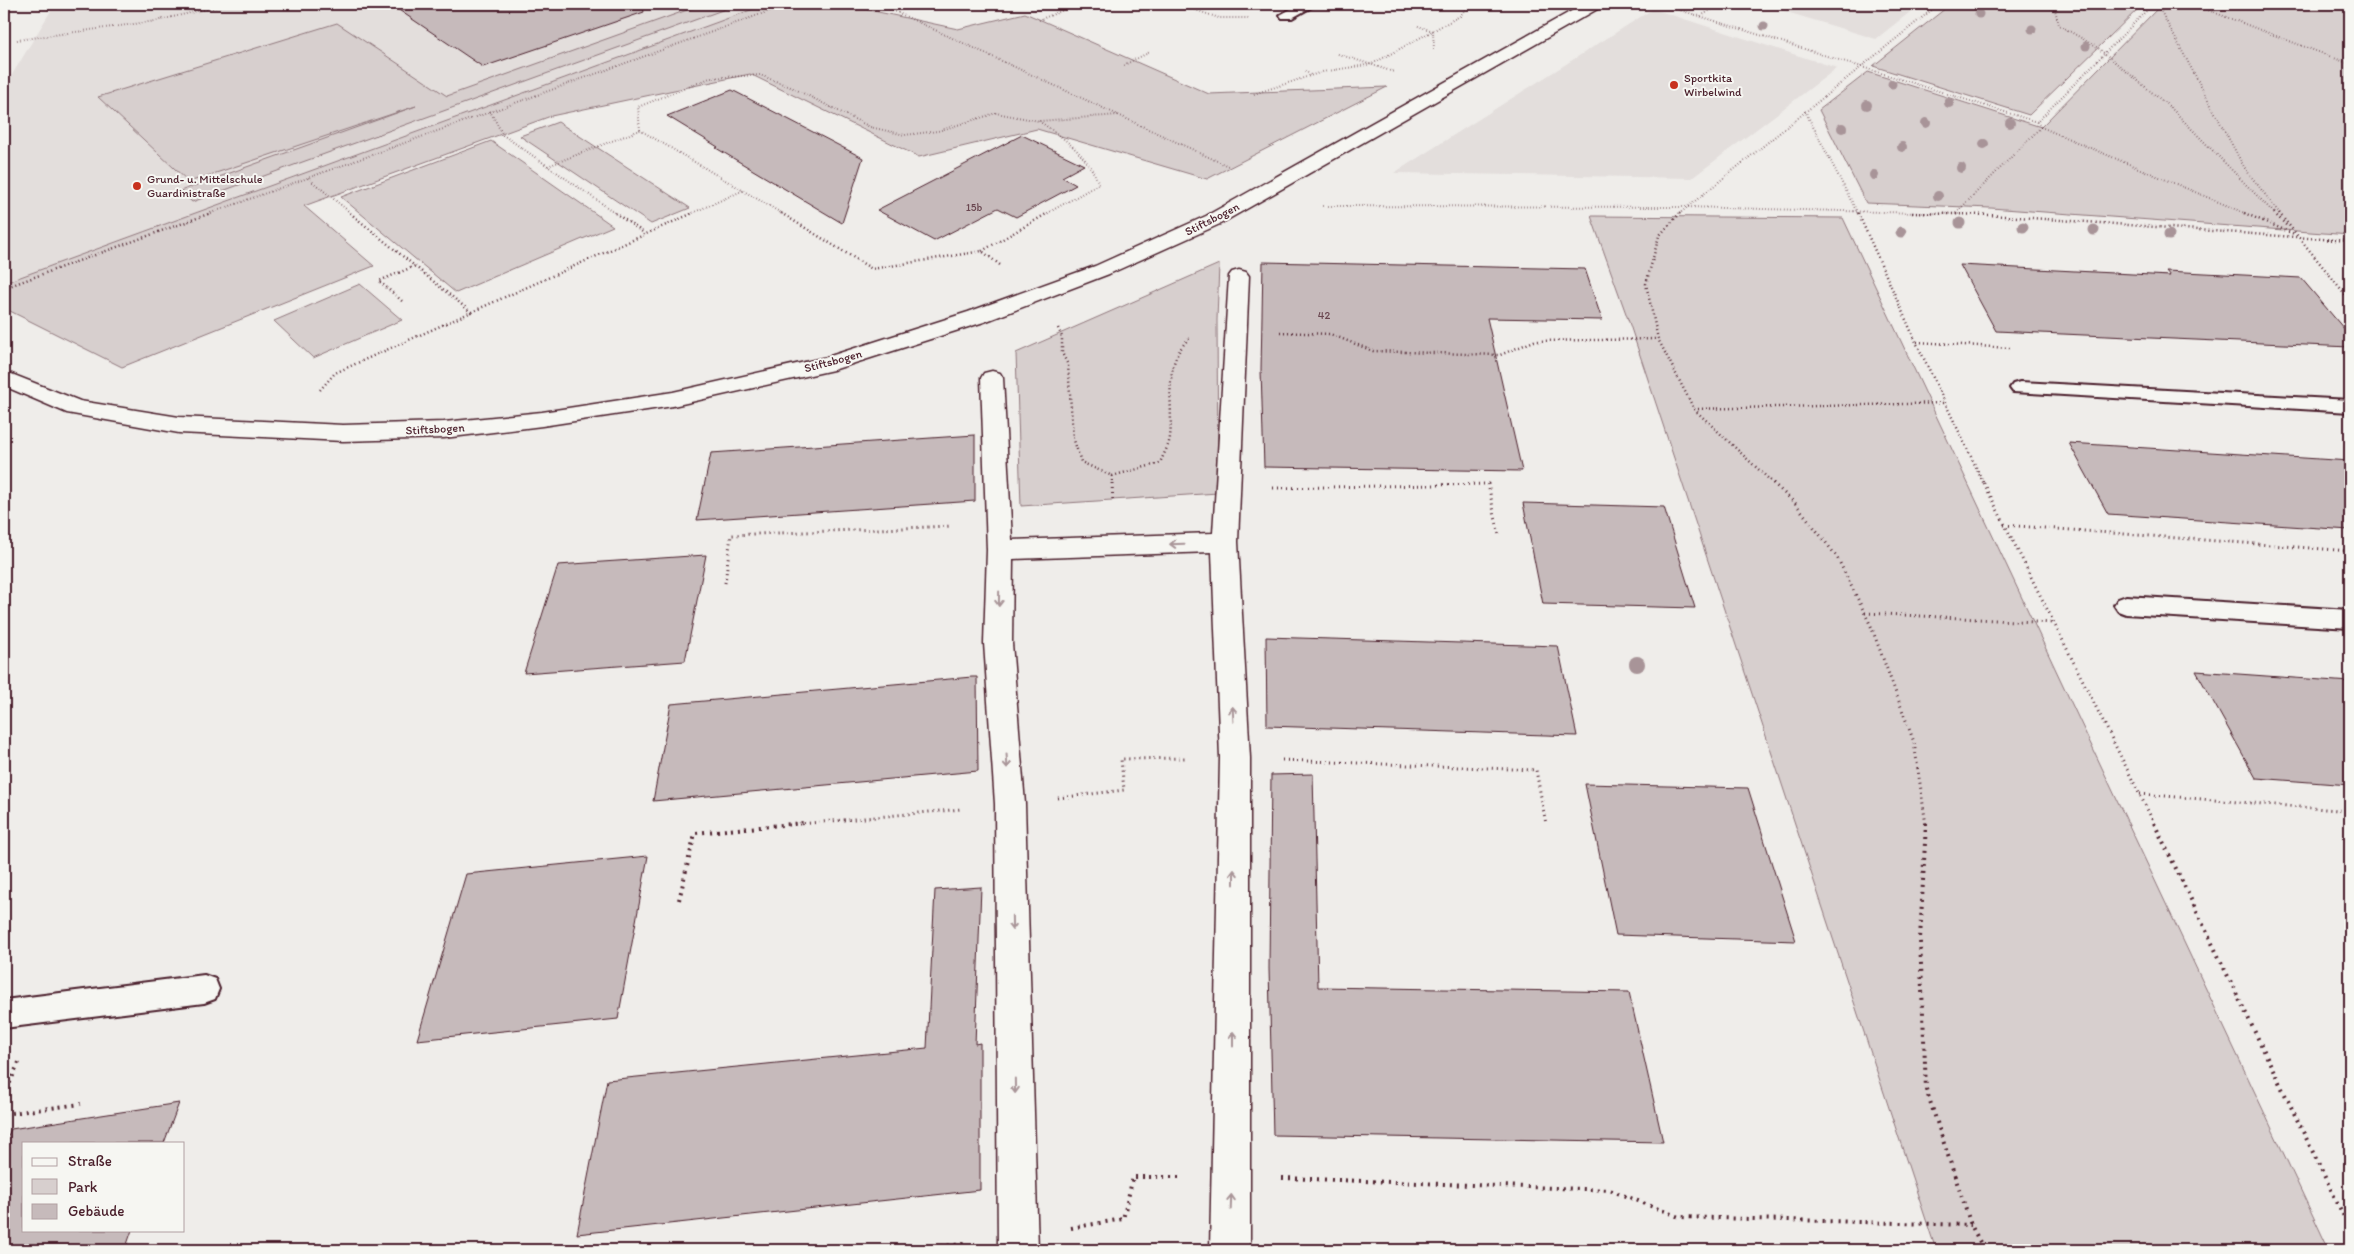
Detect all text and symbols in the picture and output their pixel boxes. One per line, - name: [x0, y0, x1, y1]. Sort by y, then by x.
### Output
- place label: Sportkita Wirbelwind: [1684, 71, 1742, 99]
- marker: Sportkita Wirbelwind: [1668, 79, 1680, 91]
- place label: Grund- u. Mittelschule Guardinistraße: [147, 172, 263, 200]
- marker: Grund- u. Mittelschule Guardinistraße: [131, 180, 143, 192]
- street label: Stiftsbogen: [1182, 199, 1242, 239]
- house number: 15b: [966, 201, 983, 214]
- house number: 42: [1318, 309, 1330, 322]
- street label: Stiftsbogen: [803, 346, 864, 375]
- street label: Stiftsbogen: [405, 420, 466, 438]
- one-way arrow: [1169, 539, 1185, 549]
- one-way arrow: [994, 590, 1004, 607]
- one-way arrow: [1228, 706, 1238, 722]
- one-way arrow: [1002, 753, 1011, 769]
- one-way arrow: [1229, 869, 1239, 885]
- one-way arrow: [1008, 915, 1017, 931]
- one-way arrow: [1228, 1031, 1238, 1048]
- one-way arrow: [1011, 1078, 1020, 1094]
- legend: [22, 1142, 185, 1232]
- text: Straße: [68, 1152, 112, 1170]
- text: Park: [68, 1178, 98, 1196]
- one-way arrow: [1226, 1194, 1236, 1210]
- text: Gebäude: [68, 1202, 125, 1220]

